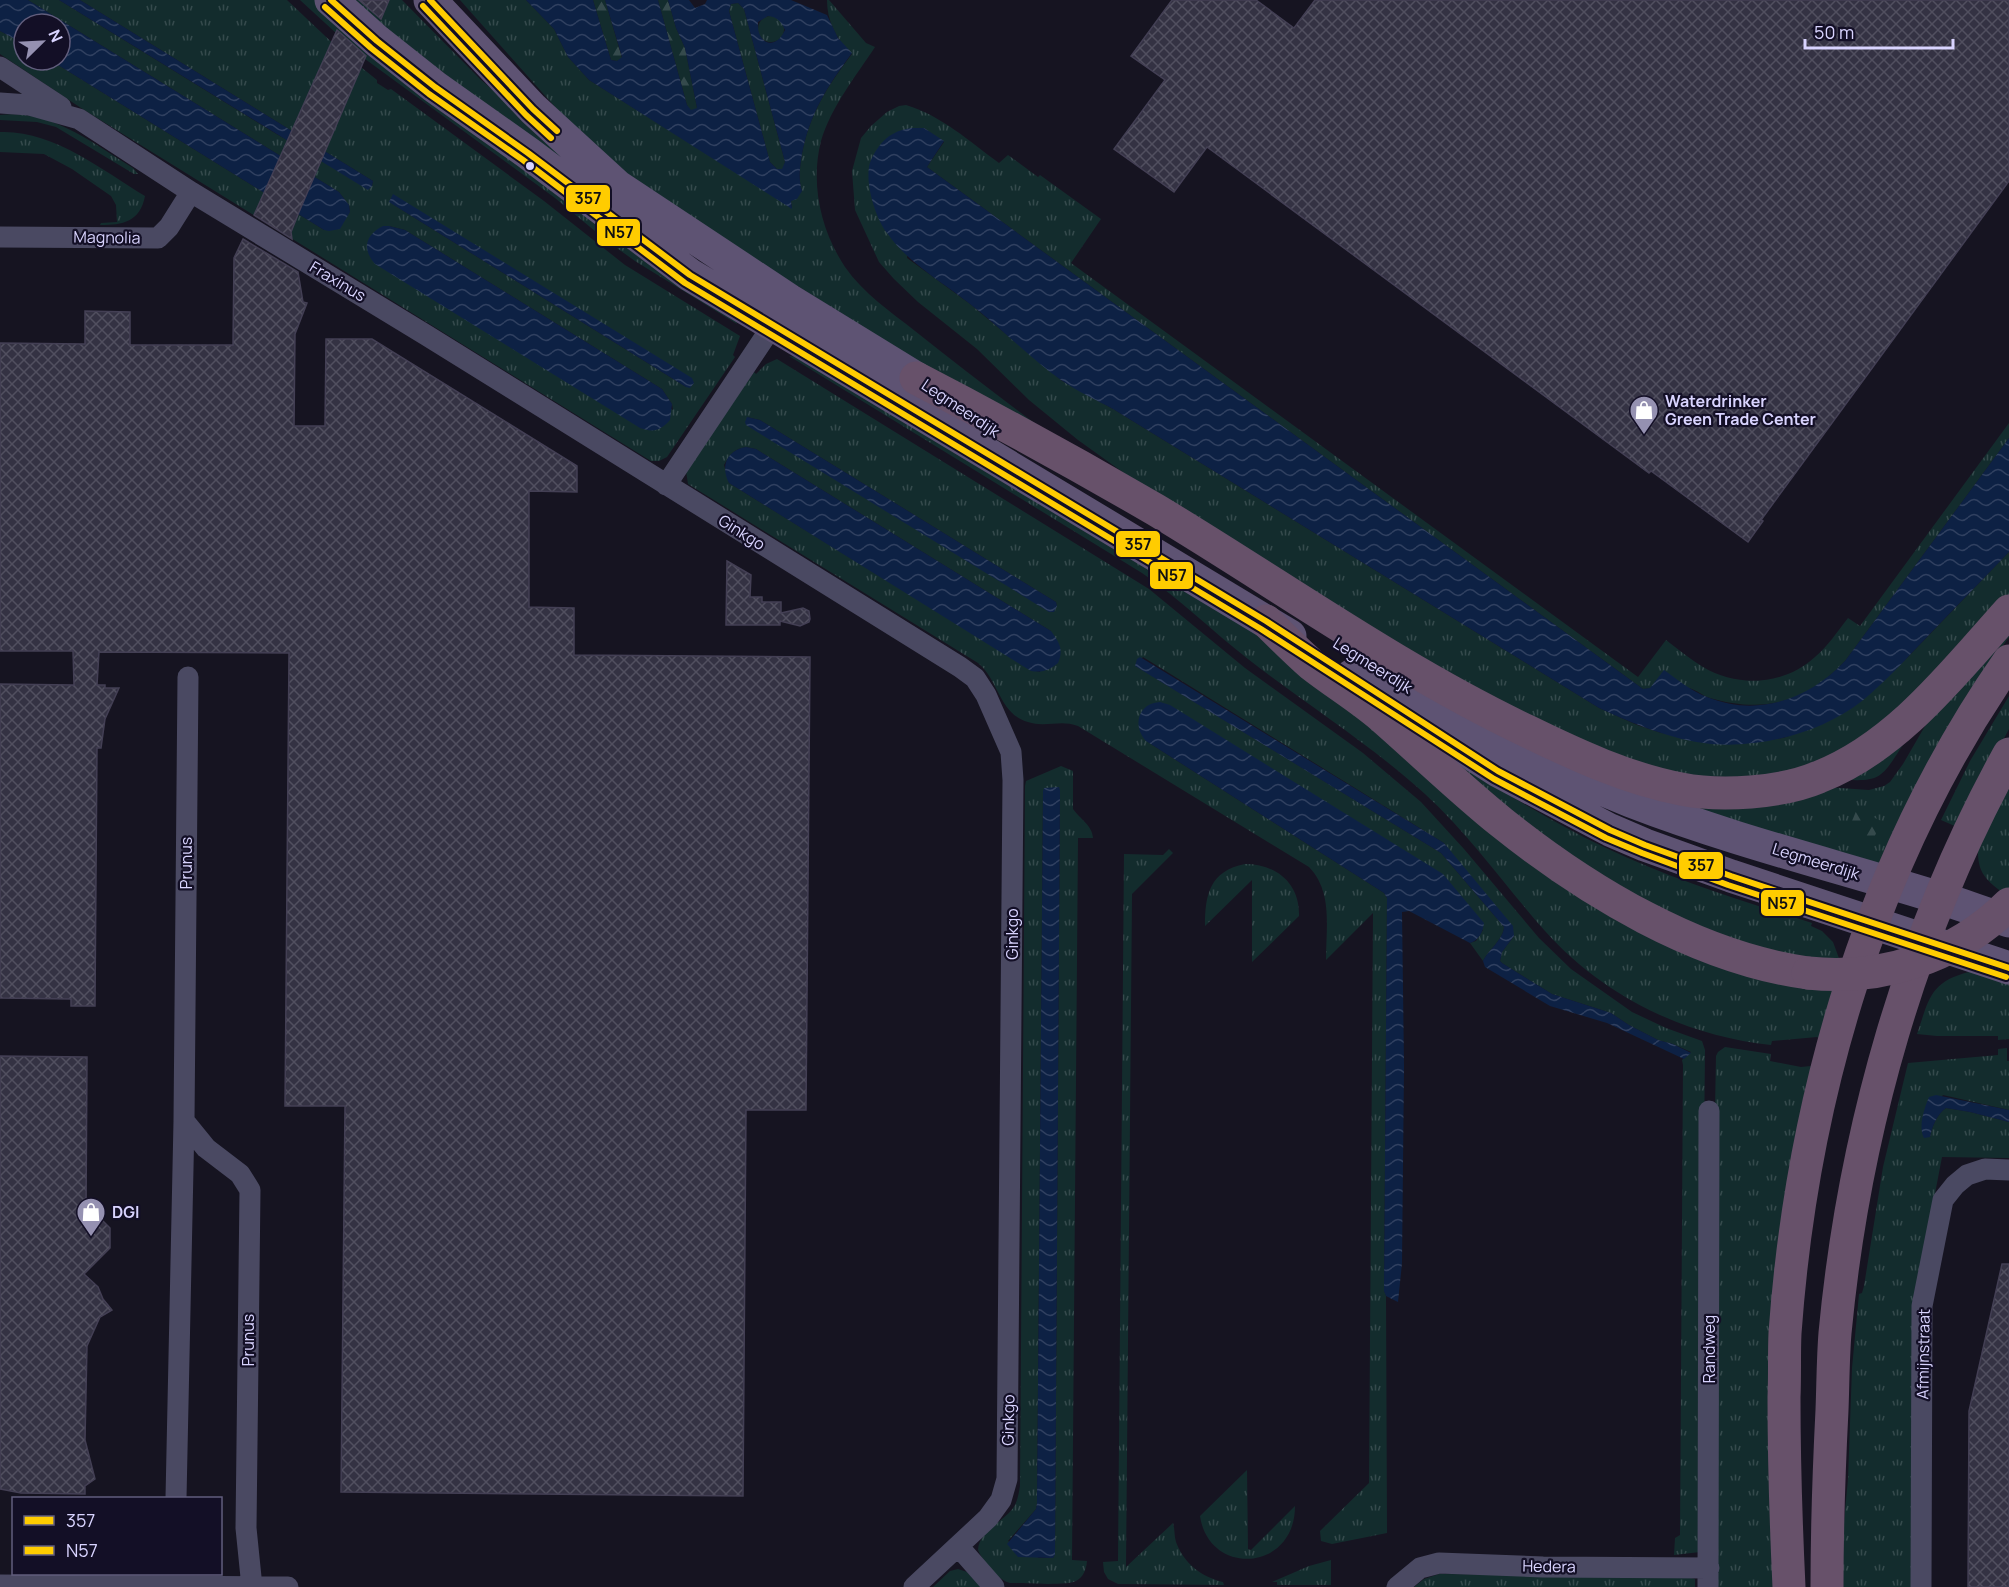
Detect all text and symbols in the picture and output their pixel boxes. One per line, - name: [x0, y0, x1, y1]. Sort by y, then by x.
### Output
- north arrow: [12, 12, 72, 72]
- scale bar: [1805, 12, 1954, 50]
- text: 50 m: [1814, 20, 1854, 44]
- text: N: [43, 26, 68, 46]
- unlabelled marker: [524, 160, 536, 172]
- line badge: 357: [565, 184, 611, 213]
- text: 357: [574, 187, 602, 209]
- line badge: N57: [596, 218, 641, 247]
- text: N57: [604, 221, 634, 243]
- street label: Magnolia: [73, 225, 141, 249]
- street label: Fraxinus: [306, 256, 370, 306]
- street label: Legmeerdijk: [918, 374, 1005, 443]
- place label: Waterdrinker Green Trade Center: [1665, 390, 1816, 430]
- shop icon: Waterdrinker Green Trade Center: [1628, 394, 1660, 436]
- street label: Ginkgo: [714, 509, 770, 555]
- line badge: 357: [1115, 530, 1161, 558]
- text: 357: [1124, 533, 1152, 555]
- line badge: N57: [1149, 561, 1194, 590]
- text: N57: [1157, 564, 1187, 586]
- street label: Legmeerdijk: [1329, 632, 1418, 699]
- street label: Prunus: [175, 837, 197, 889]
- street label: Legmeerdijk: [1770, 837, 1863, 885]
- line badge: 357: [1678, 851, 1724, 880]
- text: 357: [1687, 854, 1715, 876]
- line badge: N57: [1760, 889, 1805, 917]
- text: N57: [1767, 892, 1797, 914]
- street label: Ginkgo: [1001, 908, 1023, 960]
- shop icon: DGI: [75, 1196, 107, 1238]
- place label: DGI: [112, 1201, 139, 1223]
- street label: Afmijnstraat: [1911, 1308, 1935, 1400]
- street label: Prunus: [237, 1314, 259, 1366]
- street label: Randweg: [1698, 1315, 1720, 1383]
- street label: Ginkgo: [997, 1394, 1019, 1446]
- legend: [12, 1497, 222, 1575]
- text: 357: [66, 1508, 95, 1532]
- text: N57: [66, 1538, 98, 1562]
- street label: Hedera: [1522, 1555, 1576, 1577]

